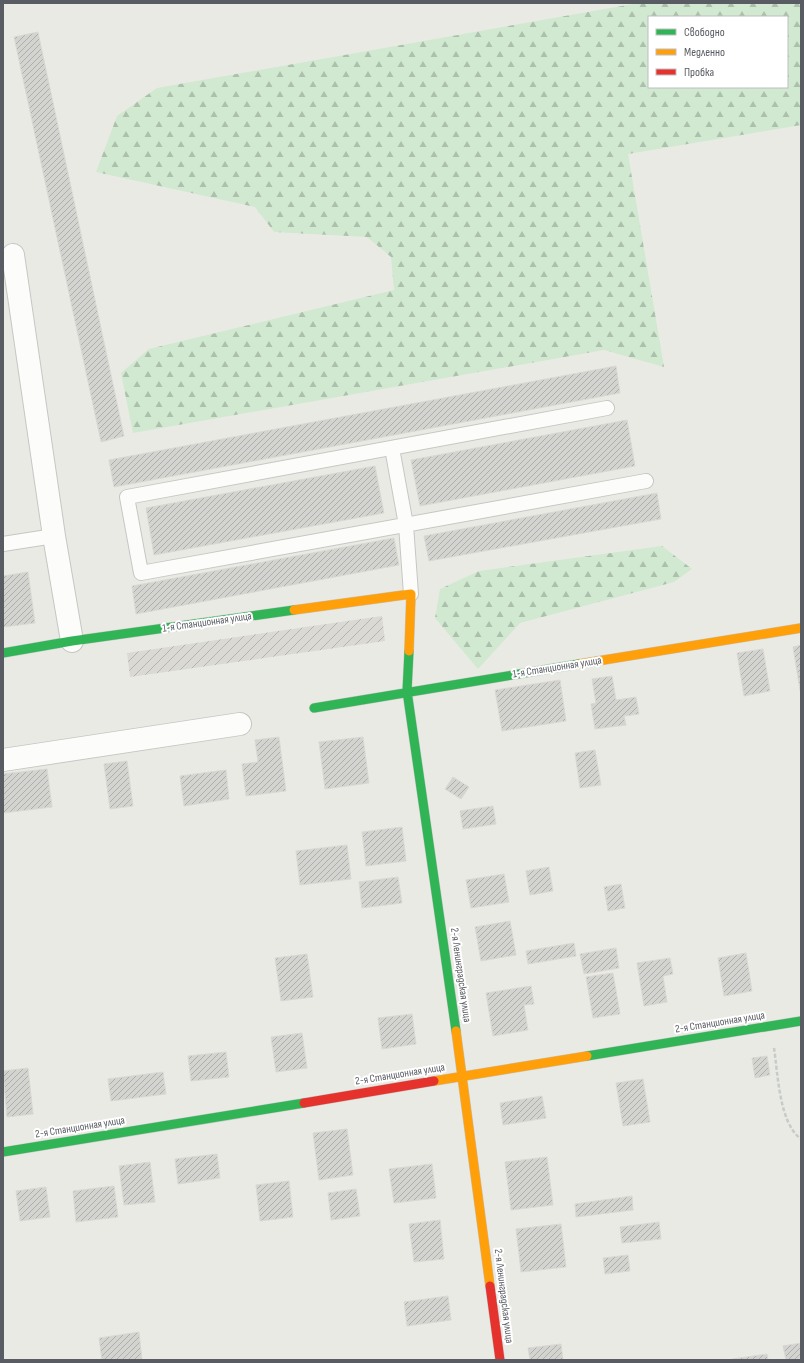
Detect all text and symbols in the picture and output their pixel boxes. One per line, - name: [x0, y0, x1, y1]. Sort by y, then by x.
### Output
- legend: [648, 16, 788, 88]
- text: Свободно: [684, 25, 725, 40]
- text: Медленно: [684, 45, 725, 60]
- text: Пробка: [684, 65, 715, 80]
- street label: 1-я Станционная улица: [162, 609, 252, 635]
- street label: 1-я Станционная улица: [512, 654, 602, 680]
- street label: 2-я Ленинградская улица: [448, 927, 474, 1023]
- street label: 2-я Станционная улица: [674, 1008, 766, 1036]
- street label: 2-я Станционная улица: [354, 1060, 446, 1088]
- street label: 2-я Станционная улица: [34, 1113, 126, 1141]
- street label: 2-я Ленинградская улица: [492, 1248, 516, 1344]

